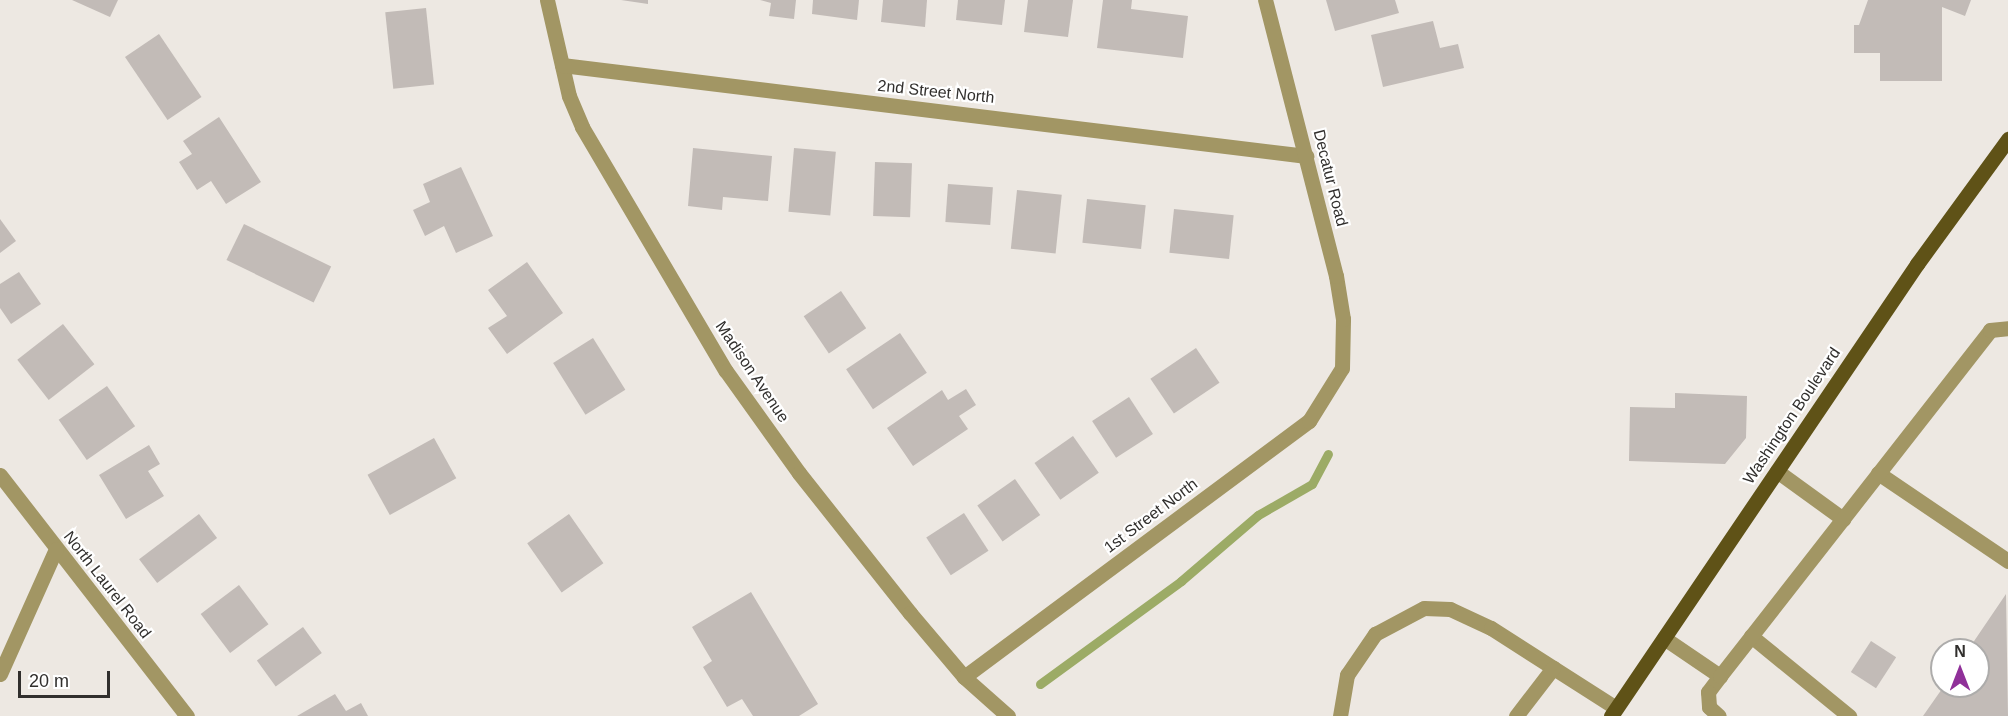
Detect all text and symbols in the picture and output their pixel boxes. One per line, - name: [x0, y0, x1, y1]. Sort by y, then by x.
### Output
- street label: 2nd Street North: [877, 76, 995, 108]
- street label: Decatur Road: [1309, 128, 1351, 228]
- street label: Madison Avenue: [711, 317, 793, 427]
- street label: Washington Boulevard: [1739, 344, 1845, 488]
- street label: 1st Street North: [1100, 475, 1202, 557]
- street label: North Laurel Road: [59, 528, 155, 642]
- north arrow: [1930, 638, 1990, 698]
- text: N: [1954, 643, 1966, 660]
- scale bar: [21, 659, 112, 697]
- text: 20 m: [29, 671, 69, 691]

